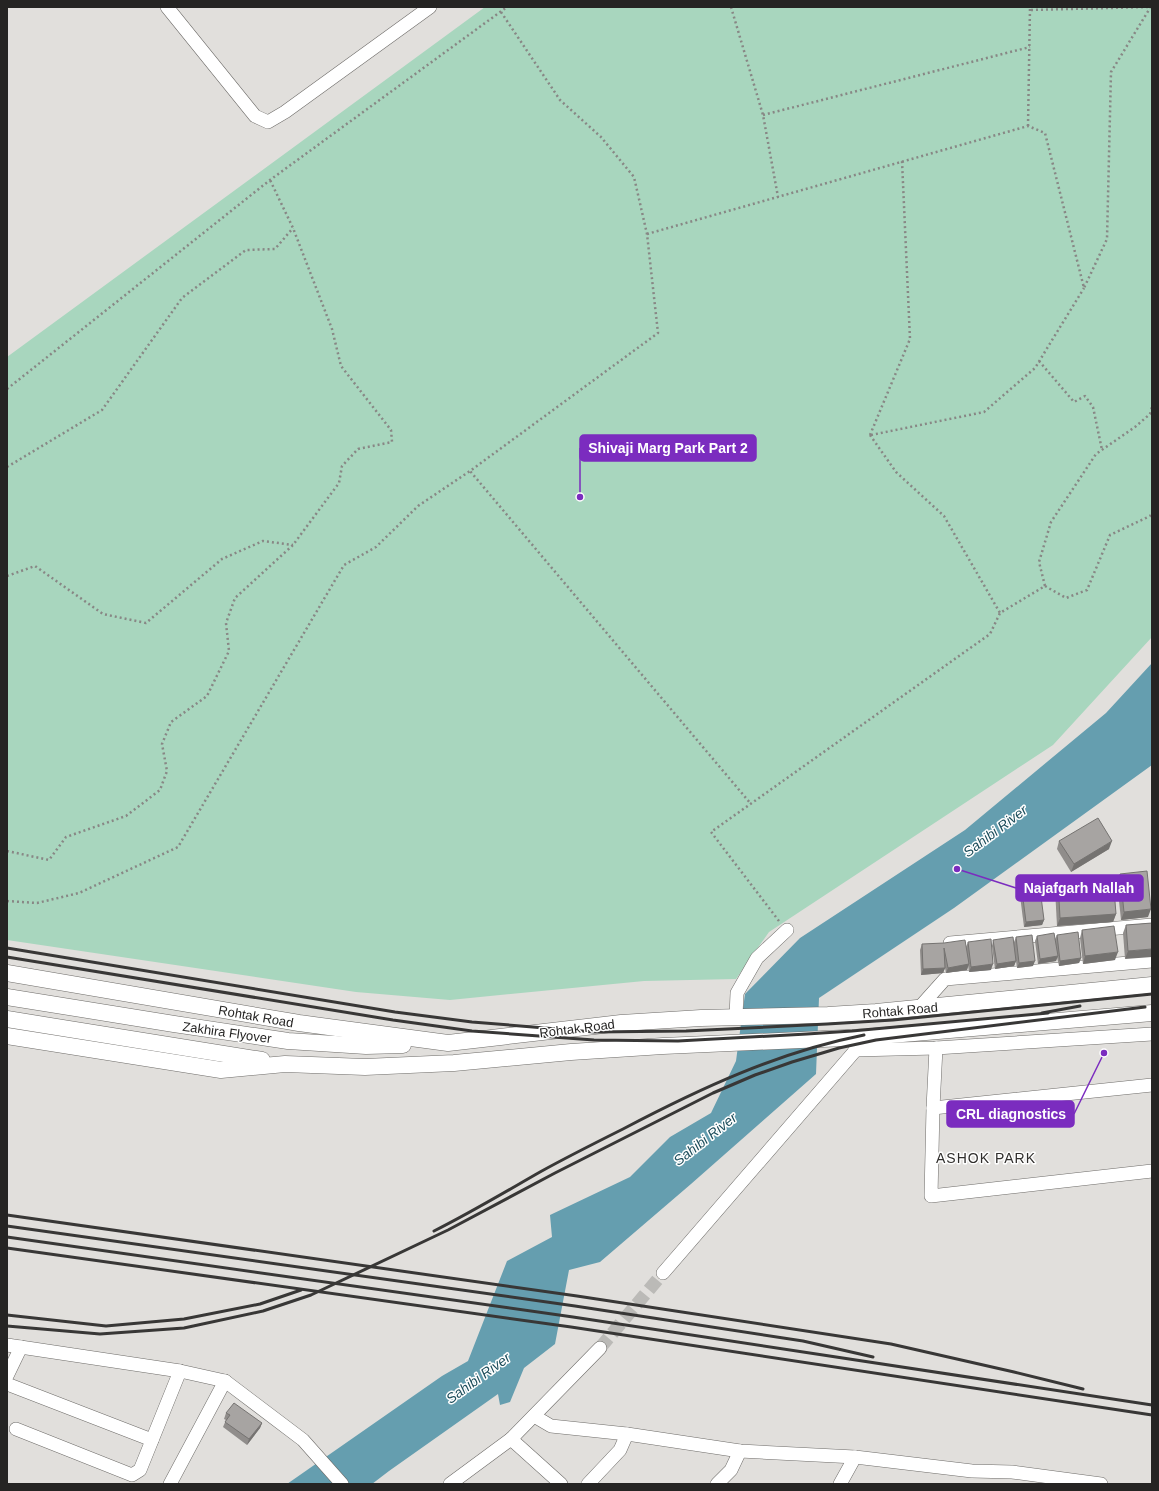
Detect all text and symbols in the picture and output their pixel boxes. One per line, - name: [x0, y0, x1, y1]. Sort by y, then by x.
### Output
- callout: Shivaji Marg Park Part 2: [580, 435, 756, 461]
- text: Shivaji Marg Park Part 2: [588, 440, 748, 456]
- water label: Sahibi River: [960, 801, 1031, 860]
- callout: Najafgarh Nallah: [1016, 875, 1143, 901]
- text: Najafgarh Nallah: [1024, 880, 1134, 896]
- street label: Rohtak Road: [862, 1000, 938, 1021]
- street label: Rohtak Road: [217, 1003, 295, 1030]
- street label: Rohtak Road: [538, 1016, 616, 1041]
- street label: Zakhira Flyover: [182, 1019, 273, 1046]
- callout: CRL diagnostics: [947, 1101, 1074, 1127]
- text: CRL diagnostics: [956, 1106, 1066, 1122]
- water label: Sahibi River: [670, 1109, 741, 1169]
- district label: ASHOK PARK: [936, 1150, 1036, 1166]
- water label: Sahibi River: [443, 1349, 514, 1407]

